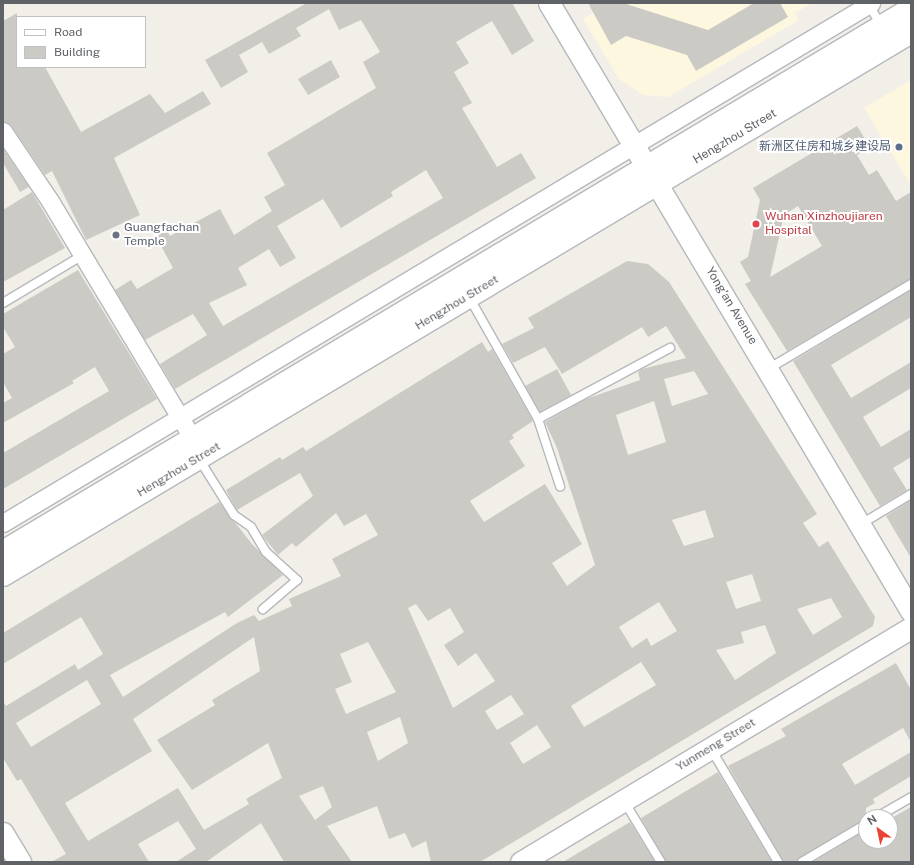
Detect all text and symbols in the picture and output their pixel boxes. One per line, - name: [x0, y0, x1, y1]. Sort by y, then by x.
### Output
- legend: [16, 16, 146, 68]
- text: Road: [54, 25, 82, 39]
- text: Building: [54, 45, 100, 59]
- street label: Hengzhou Street: [691, 106, 779, 168]
- place label: 新洲区住房和城乡建设局: [759, 140, 891, 154]
- marker: 新洲区住房和城乡建设局: [894, 142, 904, 152]
- place label: Wuhan Xinzhoujiaren Hospital: [765, 210, 883, 238]
- marker: Wuhan Xinzhoujiaren Hospital: [750, 218, 762, 230]
- place label: Guangfachan Temple: [124, 221, 199, 249]
- marker: Guangfachan Temple: [111, 230, 121, 240]
- street label: Yong'an Avenue: [702, 265, 760, 347]
- street label: Hengzhou Street: [413, 272, 501, 334]
- street label: Hengzhou Street: [135, 439, 223, 501]
- street label: Yunmeng Street: [674, 716, 758, 774]
- north arrow: [858, 809, 898, 849]
- text: N: [865, 812, 879, 827]

